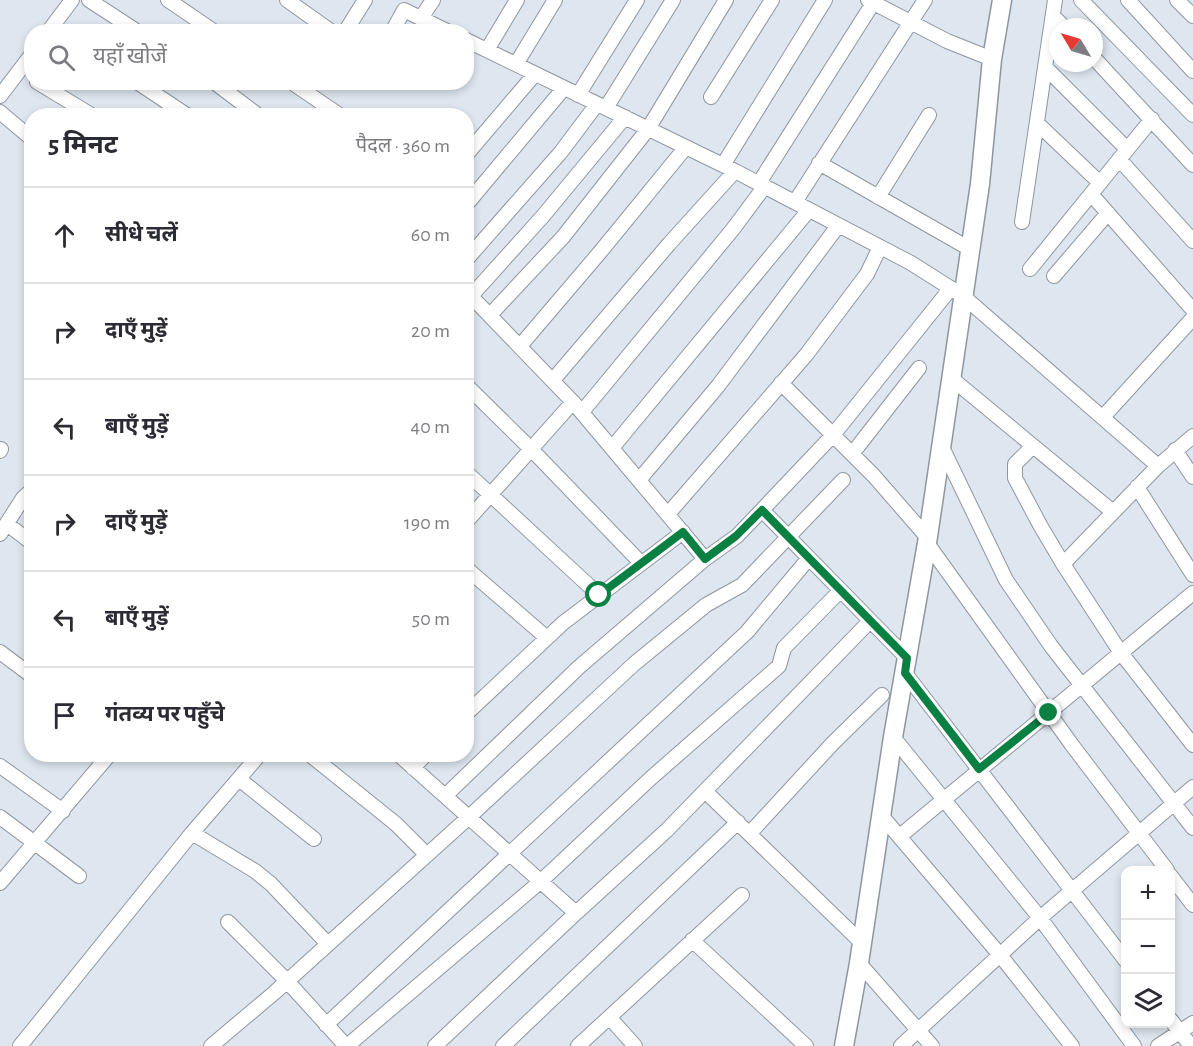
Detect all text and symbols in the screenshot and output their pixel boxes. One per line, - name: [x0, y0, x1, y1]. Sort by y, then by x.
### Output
- north arrow: [1049, 18, 1103, 72]
- search box: [24, 24, 474, 90]
- icon: search: [45, 41, 78, 74]
- text: यहाँ खोजें: [93, 45, 167, 67]
- text: 5 मिनट: [48, 132, 118, 158]
- text: पैदल · 360 m: [356, 136, 450, 156]
- icon: ahead: [48, 219, 81, 252]
- text: सीधे चलें: [105, 223, 178, 245]
- text: 60 m: [411, 225, 450, 245]
- icon: right: [48, 315, 81, 348]
- text: दाएँ मुड़ें: [105, 319, 167, 341]
- text: 20 m: [411, 321, 450, 341]
- icon: left: [48, 411, 81, 444]
- text: बाएँ मुड़ें: [105, 415, 169, 437]
- text: 40 m: [411, 417, 450, 437]
- icon: right: [48, 507, 81, 540]
- text: दाएँ मुड़ें: [105, 511, 167, 533]
- text: 190 m: [404, 513, 450, 533]
- route start: [585, 581, 611, 607]
- icon: left: [48, 603, 81, 636]
- text: बाएँ मुड़ें: [105, 607, 169, 629]
- text: 50 m: [412, 609, 450, 629]
- icon: arrive: [48, 699, 81, 732]
- route end: [1035, 699, 1061, 725]
- text: गंतव्य पर पहुँचे: [105, 703, 225, 725]
- map controls: [1121, 866, 1175, 1028]
- button: +: [1121, 866, 1175, 920]
- button: −: [1121, 920, 1175, 974]
- button: layers: [1121, 974, 1175, 1028]

